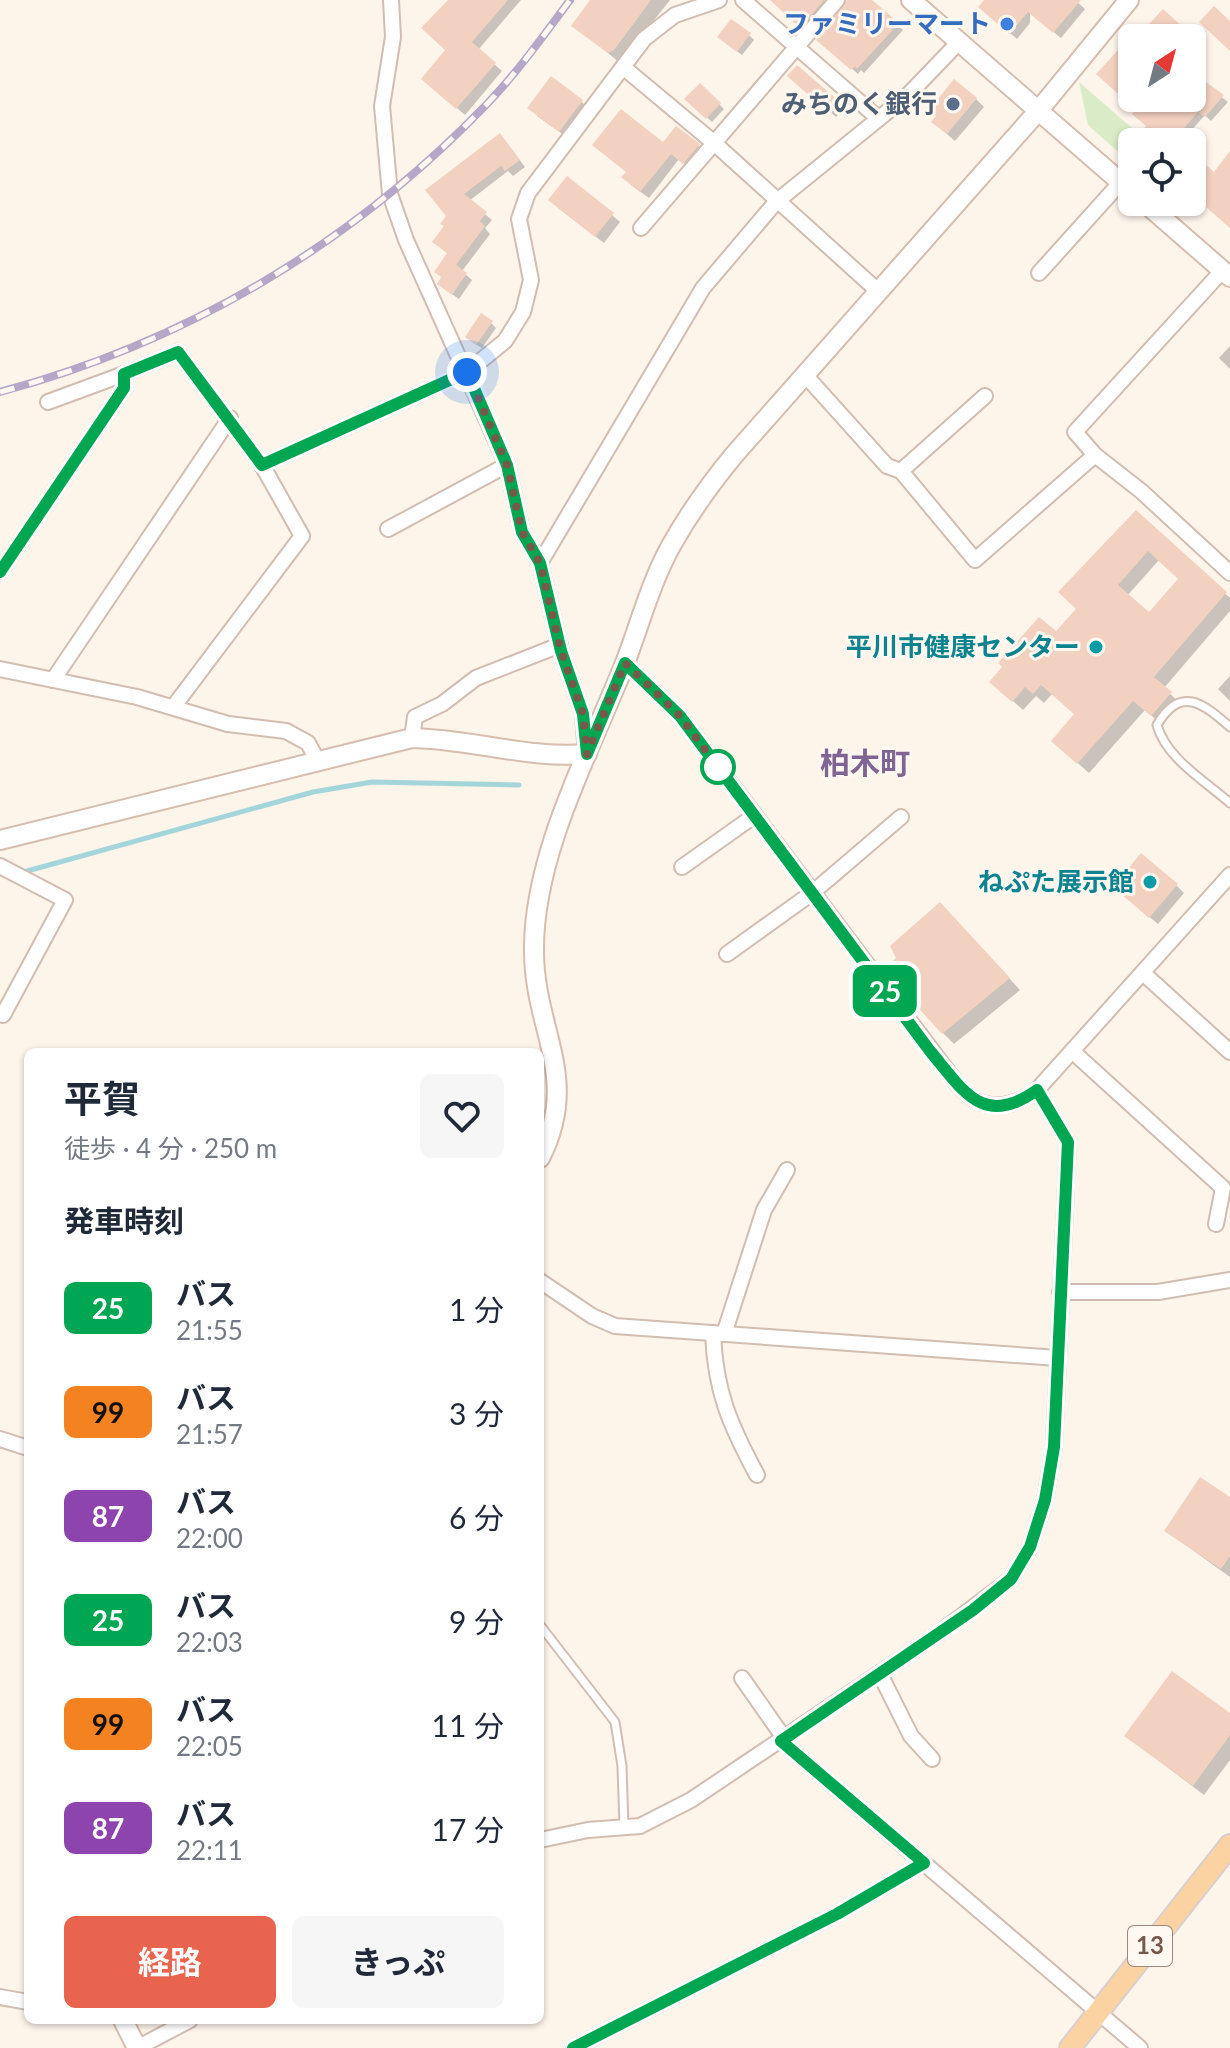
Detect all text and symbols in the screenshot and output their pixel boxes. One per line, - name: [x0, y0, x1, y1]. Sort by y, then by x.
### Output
- place label: ファミリーマート: [783, 7, 991, 39]
- marker: ファミリーマート: [998, 15, 1016, 33]
- north arrow: [1118, 24, 1206, 112]
- map controls: [1118, 24, 1206, 216]
- place label: みちのく銀行: [781, 87, 937, 119]
- marker: みちのく銀行: [944, 95, 962, 113]
- button: locate: [1118, 128, 1206, 216]
- your location: [447, 352, 487, 392]
- place label: 平川市健康センター: [846, 630, 1080, 662]
- marker: 平川市健康センター: [1087, 638, 1105, 656]
- district label: 柏木町: [820, 744, 910, 780]
- unlabelled marker: [701, 750, 735, 784]
- place label: ねぷた展示館: [978, 865, 1134, 897]
- marker: ねぷた展示館: [1141, 873, 1159, 891]
- line badge: 25: [849, 965, 921, 1017]
- text: 25: [869, 974, 901, 1008]
- button: heart: [420, 1074, 504, 1158]
- text: 平賀: [64, 1075, 140, 1121]
- text: 徒歩 · 4 分 · 250 m: [64, 1132, 277, 1164]
- text: 発車時刻: [64, 1202, 184, 1238]
- text: バス: [176, 1275, 236, 1311]
- text: 25: [92, 1291, 124, 1325]
- text: 1 分: [449, 1291, 504, 1327]
- text: 21:55: [176, 1314, 243, 1346]
- text: バス: [176, 1379, 236, 1415]
- text: 99: [92, 1395, 124, 1429]
- text: 3 分: [449, 1395, 504, 1431]
- text: 21:57: [176, 1418, 243, 1450]
- text: バス: [176, 1483, 236, 1519]
- text: 87: [92, 1499, 124, 1533]
- text: 6 分: [449, 1499, 504, 1535]
- text: 22:00: [176, 1522, 243, 1554]
- text: バス: [176, 1587, 236, 1623]
- text: 25: [92, 1603, 124, 1637]
- text: 9 分: [449, 1603, 504, 1639]
- text: 22:03: [176, 1626, 243, 1658]
- text: バス: [176, 1691, 236, 1727]
- text: 99: [92, 1707, 124, 1741]
- text: 11 分: [432, 1707, 504, 1743]
- text: 22:05: [176, 1730, 243, 1762]
- text: バス: [176, 1795, 236, 1831]
- text: 87: [92, 1811, 124, 1845]
- text: 17 分: [432, 1811, 504, 1847]
- text: 22:11: [176, 1834, 243, 1866]
- button: 経路: [64, 1916, 276, 2008]
- button: きっぷ: [292, 1916, 504, 2008]
- road number: 13: [1128, 1926, 1172, 1966]

